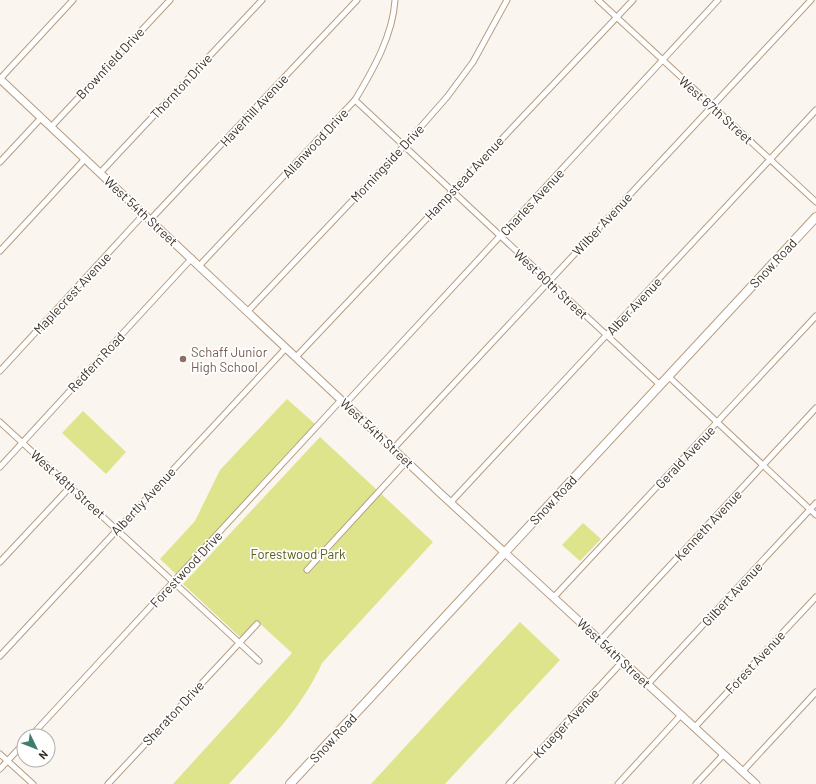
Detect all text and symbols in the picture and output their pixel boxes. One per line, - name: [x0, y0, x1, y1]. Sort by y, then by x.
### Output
- street label: Brownfield Drive: [73, 24, 147, 102]
- street label: Thornton Drive: [147, 50, 215, 122]
- street label: Haverhill Avenue: [216, 71, 292, 149]
- street label: West 67th Street: [676, 73, 756, 147]
- street label: Allanwood Drive: [279, 105, 351, 181]
- street label: Morningside Drive: [347, 121, 427, 205]
- street label: Hampstead Avenue: [421, 133, 507, 223]
- street label: Charles Avenue: [497, 165, 567, 239]
- street label: West 54th Street: [101, 173, 181, 249]
- street label: Wilber Avenue: [569, 189, 635, 259]
- street label: Snow Road: [746, 235, 800, 291]
- street label: West 60th Street: [511, 246, 591, 322]
- street label: Maplecrest Avenue: [30, 249, 114, 337]
- street label: Alber Avenue: [603, 274, 665, 338]
- street label: Redfern Road: [64, 329, 128, 395]
- place label: Schaff Junior High School: [191, 344, 268, 375]
- marker: Schaff Junior High School: [178, 354, 188, 364]
- street label: West 54th Street: [337, 395, 417, 471]
- street label: Gerald Avenue: [652, 422, 718, 492]
- street label: West 48th Street: [27, 446, 109, 522]
- street label: Albertly Avenue: [107, 464, 179, 538]
- street label: Snow Road: [526, 472, 580, 528]
- street label: Kenneth Avenue: [671, 486, 745, 564]
- street label: Forestwood Drive: [147, 528, 225, 610]
- park label: Forestwood Park: [251, 546, 346, 562]
- street label: Gilbert Avenue: [698, 559, 766, 629]
- street label: West 54th Street: [574, 615, 654, 691]
- street label: Forest Avenue: [722, 627, 788, 697]
- street label: Sheraton Drive: [139, 677, 207, 749]
- street label: Krueger Avenue: [530, 685, 602, 761]
- street label: Snow Road: [306, 710, 360, 766]
- north arrow: [16, 728, 56, 768]
- text: N: [36, 748, 51, 762]

